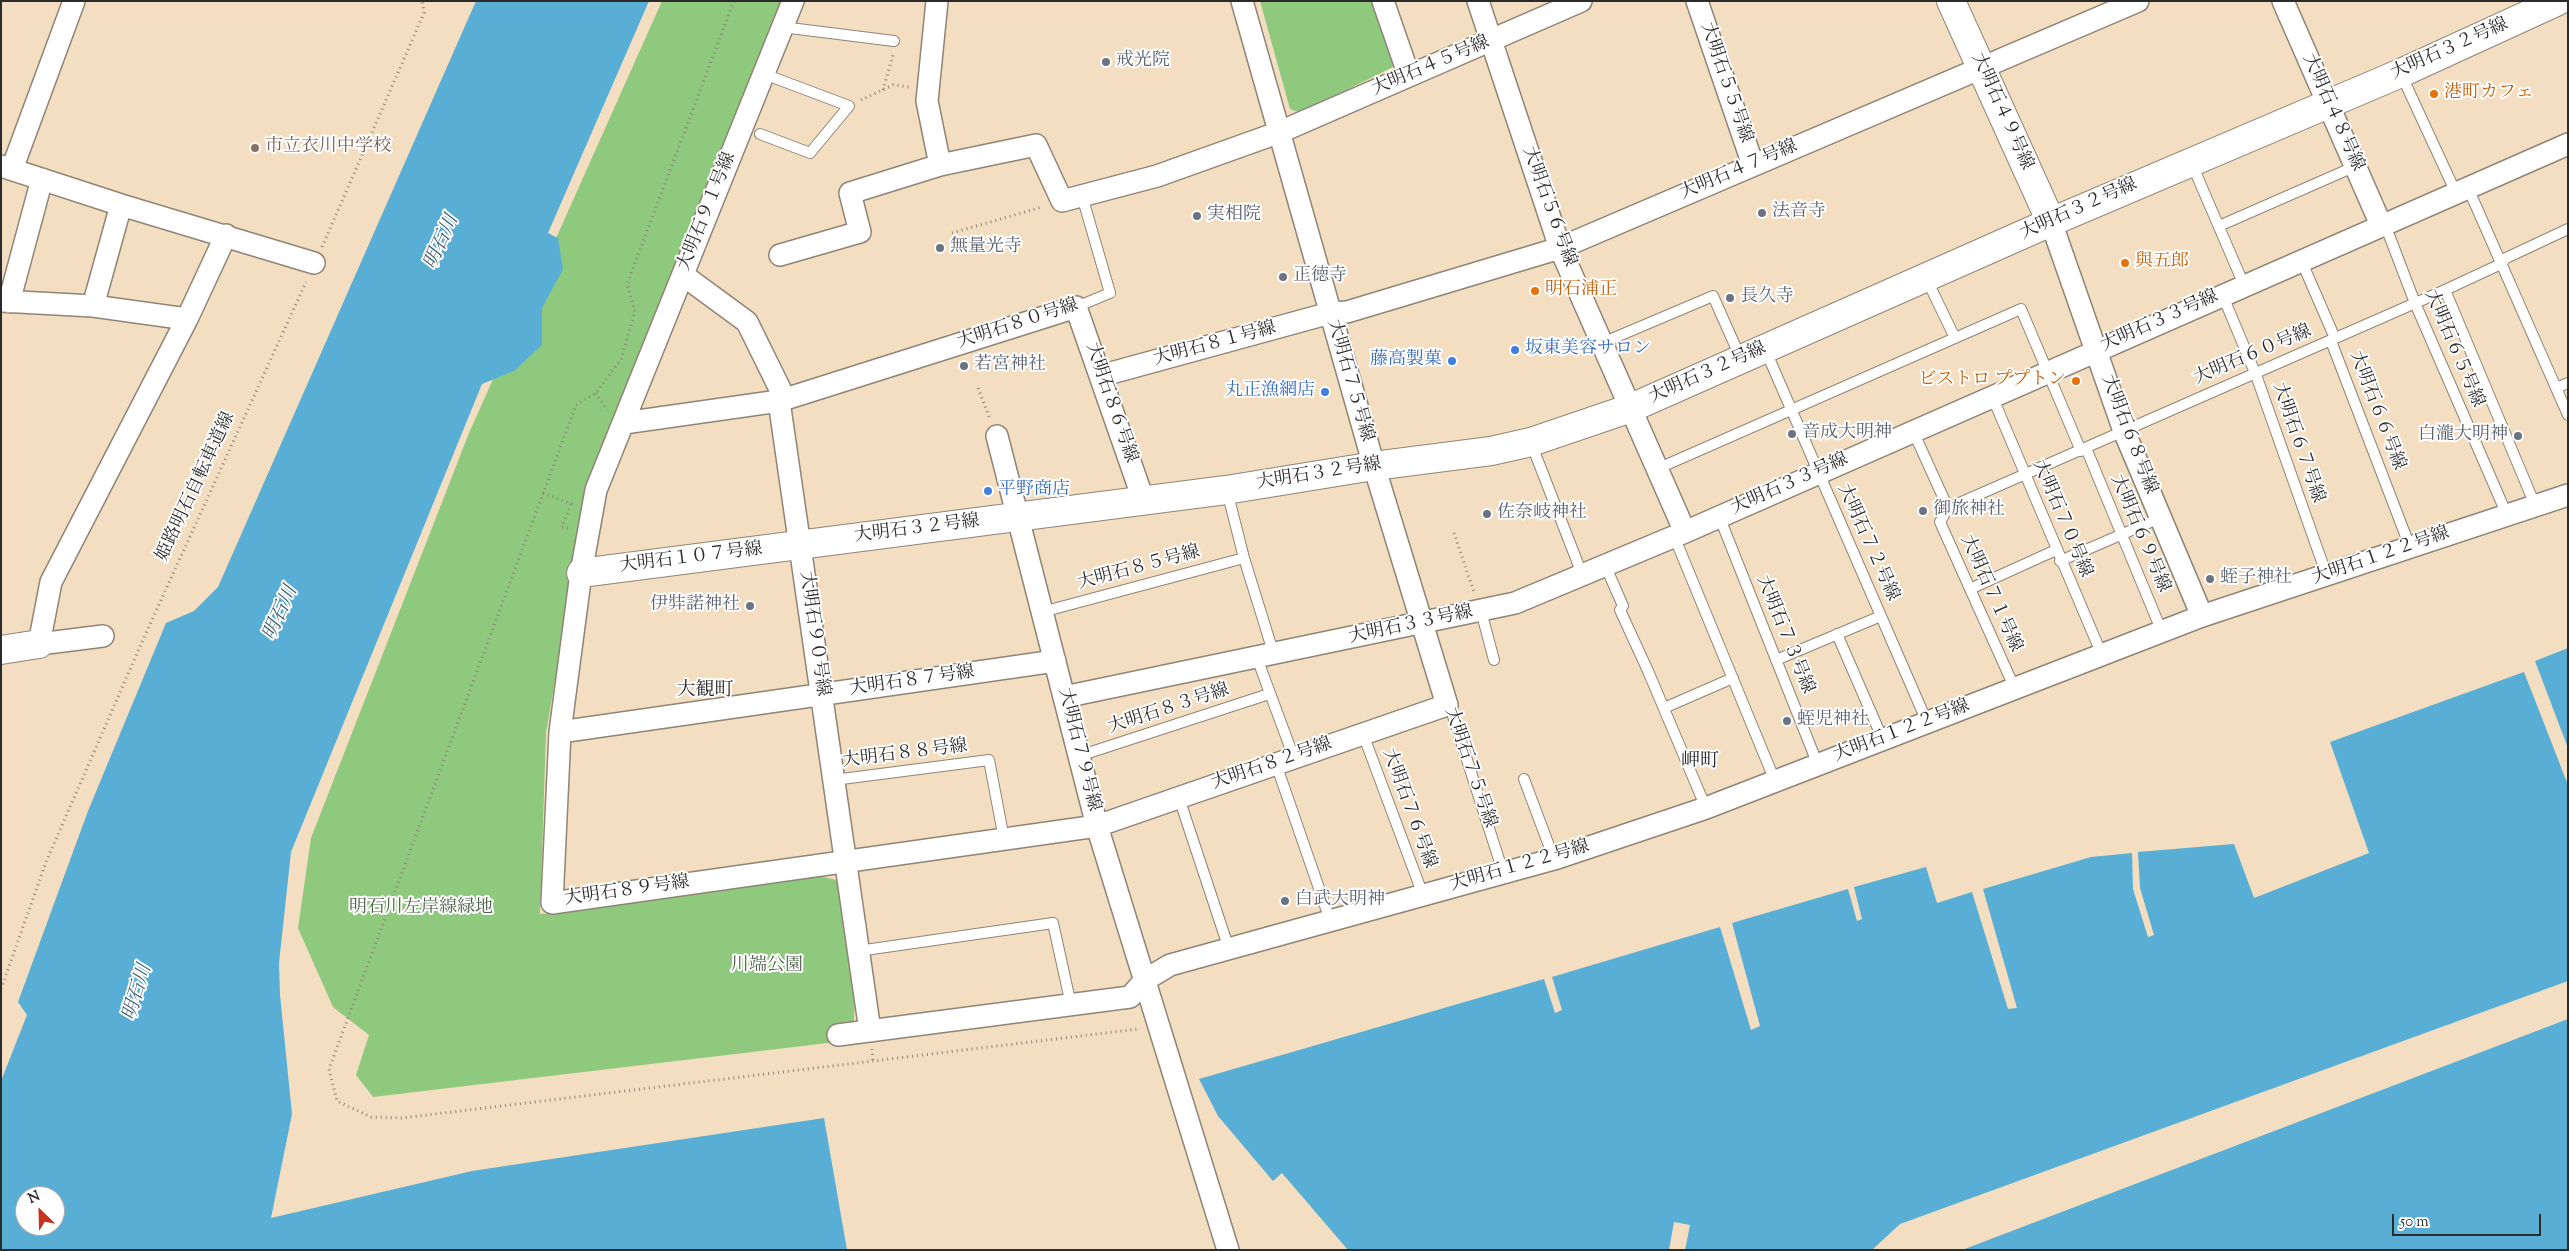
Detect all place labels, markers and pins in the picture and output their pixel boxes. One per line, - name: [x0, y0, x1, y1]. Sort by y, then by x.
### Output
- place label: 戒光院: [1116, 51, 1170, 73]
- marker: 戒光院: [1100, 56, 1112, 68]
- place label: 港町カフェ: [2444, 83, 2534, 105]
- marker: 港町カフェ: [2428, 88, 2440, 100]
- place label: 市立衣川中学校: [265, 137, 391, 159]
- marker: 市立衣川中学校: [249, 142, 261, 154]
- place label: 法音寺: [1772, 202, 1826, 224]
- place label: 実相院: [1207, 205, 1261, 227]
- marker: 法音寺: [1756, 207, 1768, 219]
- marker: 実相院: [1191, 210, 1203, 222]
- place label: 無量光寺: [950, 237, 1022, 259]
- marker: 無量光寺: [934, 242, 946, 254]
- place label: 與五郎: [2135, 252, 2189, 274]
- marker: 與五郎: [2119, 257, 2131, 269]
- place label: 正徳寺: [1293, 266, 1347, 288]
- marker: 正徳寺: [1277, 271, 1289, 283]
- place label: 明石浦正: [1545, 280, 1617, 302]
- marker: 明石浦正: [1529, 285, 1541, 297]
- place label: 長久寺: [1740, 287, 1794, 309]
- marker: 長久寺: [1724, 292, 1736, 304]
- place label: 坂東美容サロン: [1525, 339, 1651, 361]
- marker: 坂東美容サロン: [1509, 344, 1521, 356]
- place label: 藤高製菓: [1370, 350, 1442, 372]
- place label: 若宮神社: [974, 355, 1046, 377]
- marker: 藤高製菓: [1446, 355, 1458, 367]
- marker: 若宮神社: [958, 360, 970, 372]
- place label: ビストロ ププトン: [1918, 370, 2066, 392]
- marker: ビストロ ププトン: [2070, 375, 2082, 387]
- place label: 丸正漁網店: [1225, 381, 1315, 403]
- marker: 丸正漁網店: [1319, 386, 1331, 398]
- place label: 音成大明神: [1802, 423, 1892, 445]
- place label: 白瀧大明神: [2418, 425, 2508, 447]
- marker: 音成大明神: [1786, 428, 1798, 440]
- marker: 白瀧大明神: [2512, 430, 2524, 442]
- place label: 平野商店: [998, 480, 1070, 502]
- marker: 平野商店: [982, 485, 994, 497]
- place label: 御旅神社: [1933, 500, 2005, 522]
- place label: 佐奈岐神社: [1497, 503, 1587, 525]
- marker: 御旅神社: [1917, 505, 1929, 517]
- marker: 佐奈岐神社: [1481, 508, 1493, 520]
- place label: 蛭子神社: [2220, 568, 2292, 590]
- marker: 蛭子神社: [2204, 573, 2216, 585]
- place label: 伊弉諾神社: [650, 595, 740, 617]
- marker: 伊弉諾神社: [744, 600, 756, 612]
- place label: 蛭児神社: [1797, 710, 1869, 732]
- marker: 蛭児神社: [1781, 715, 1793, 727]
- place label: 白武大明神: [1295, 890, 1385, 912]
- marker: 白武大明神: [1279, 895, 1291, 907]

